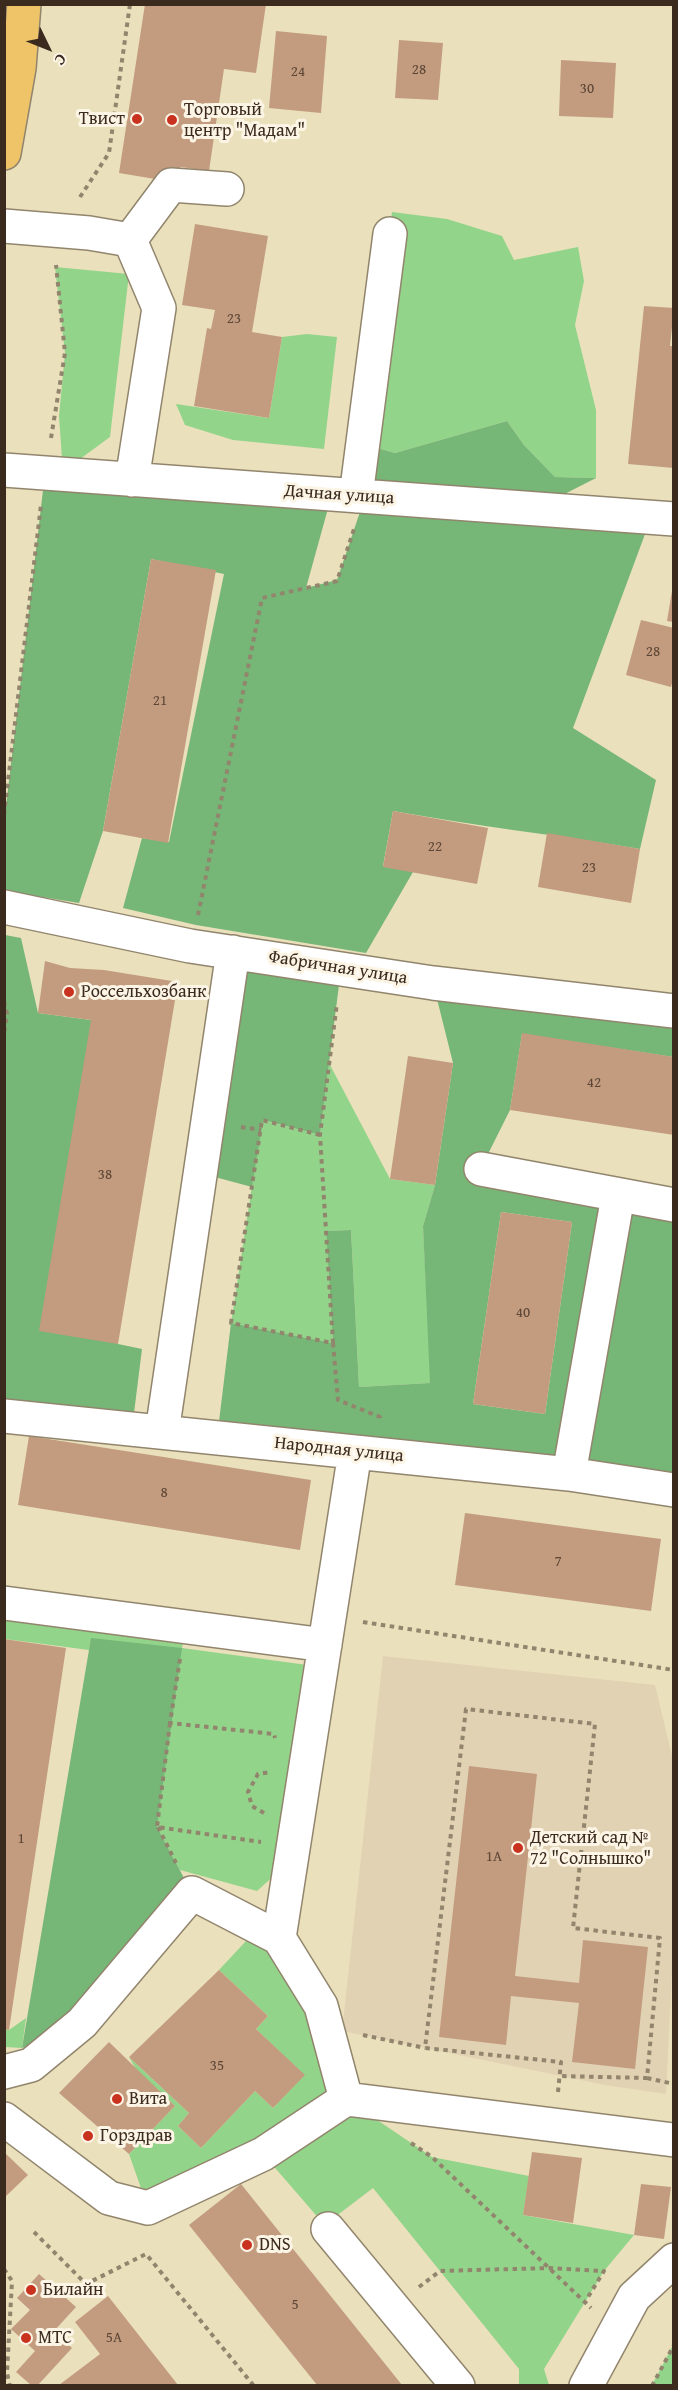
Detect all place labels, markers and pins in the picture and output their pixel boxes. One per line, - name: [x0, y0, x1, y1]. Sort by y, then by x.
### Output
- place label: Торговый центр "Мадам": [184, 99, 305, 142]
- place label: Твист: [79, 108, 125, 130]
- marker: Твист: [130, 112, 144, 126]
- marker: Торговый центр "Мадам": [165, 113, 179, 127]
- place label: Россельхозбанк: [81, 981, 206, 1003]
- marker: Россельхозбанк: [62, 985, 76, 999]
- place label: Детский сад № 72 "Солнышко": [530, 1827, 651, 1870]
- marker: Детский сад № 72 "Солнышко": [511, 1841, 525, 1855]
- place label: Вита: [129, 2088, 167, 2110]
- marker: Вита: [110, 2092, 124, 2106]
- place label: Горздрав: [100, 2125, 172, 2147]
- marker: Горздрав: [81, 2129, 95, 2143]
- place label: DNS: [259, 2234, 290, 2256]
- marker: DNS: [240, 2238, 254, 2252]
- place label: Билайн: [43, 2279, 104, 2301]
- marker: Билайн: [24, 2283, 38, 2297]
- place label: МТС: [38, 2327, 72, 2349]
- marker: МТС: [19, 2331, 33, 2345]

